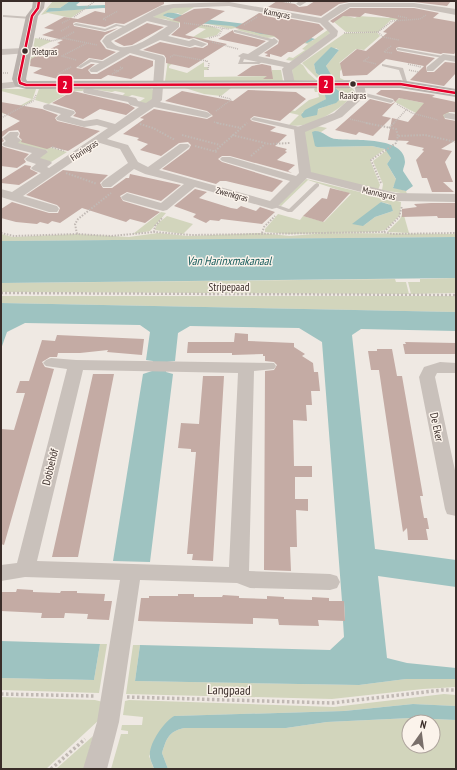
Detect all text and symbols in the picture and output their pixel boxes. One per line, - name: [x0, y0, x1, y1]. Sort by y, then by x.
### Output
- street label: Kamgras: [263, 5, 291, 21]
- marker: Rietgras: [20, 46, 30, 56]
- place label: Rietgras: [32, 46, 57, 57]
- line badge: 2: [57, 75, 73, 94]
- line badge: 2: [318, 75, 334, 94]
- text: 2: [323, 77, 329, 91]
- text: 2: [62, 78, 68, 92]
- marker: Raaigras: [348, 79, 358, 89]
- place label: Raaigras: [340, 90, 366, 101]
- street label: Fioringras: [68, 137, 100, 163]
- street label: Zwenkgras: [215, 184, 249, 204]
- street label: Mannagras: [361, 184, 397, 202]
- water label: Van Harinxmakanaal: [187, 253, 273, 268]
- street label: Stripepaad: [209, 280, 250, 294]
- street label: De Eker: [427, 411, 447, 443]
- street label: Dobbehôf: [39, 446, 62, 487]
- street label: Langpaad: [207, 681, 251, 699]
- north arrow: [401, 714, 441, 754]
- text: N: [419, 717, 428, 732]

